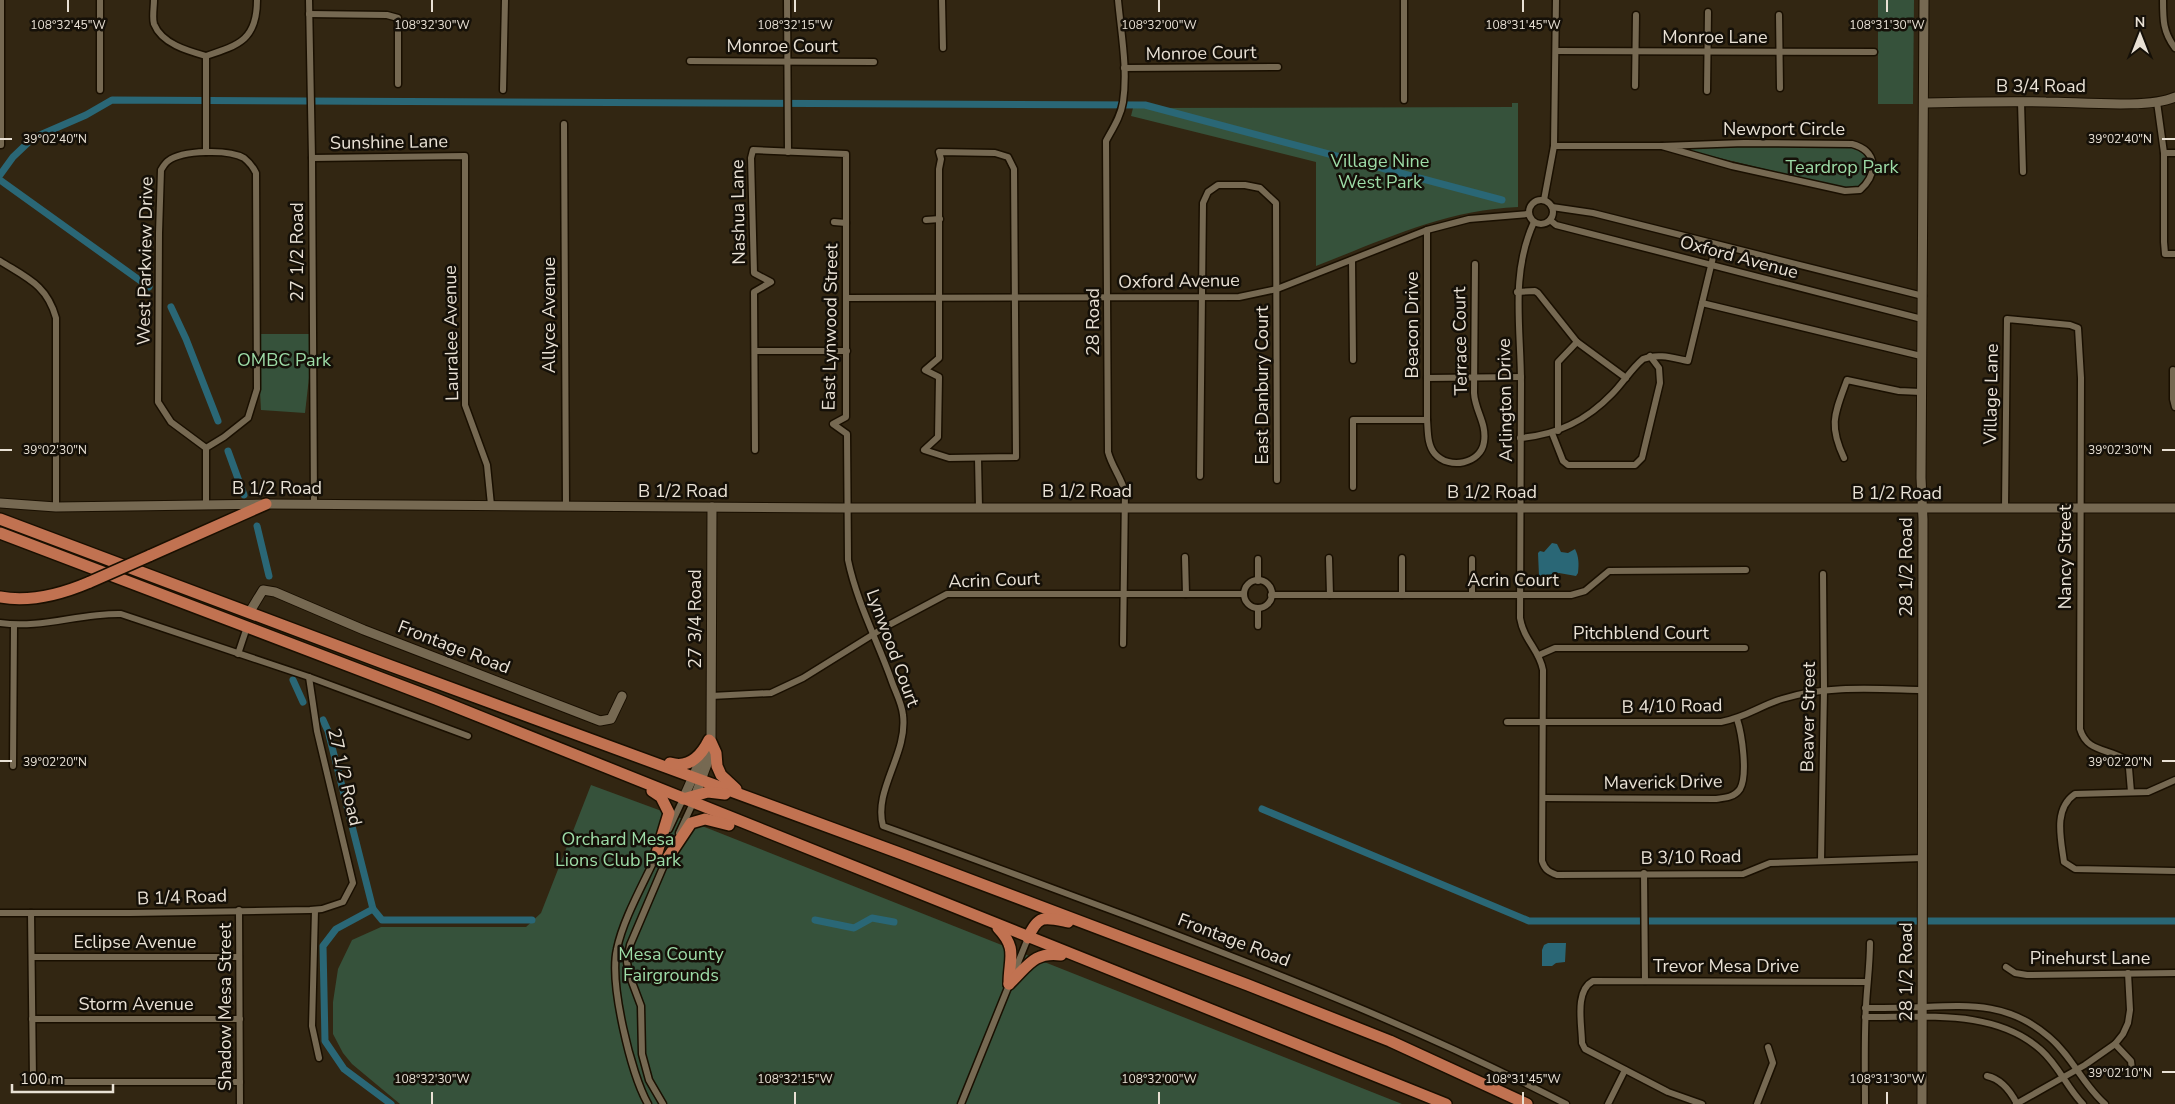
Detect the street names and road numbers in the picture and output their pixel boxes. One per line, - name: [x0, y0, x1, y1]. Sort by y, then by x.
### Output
- street label: Monroe Lane: [1662, 25, 1768, 49]
- street label: Monroe Court: [727, 34, 838, 58]
- street label: Monroe Court: [1145, 40, 1257, 66]
- street label: B 3/4 Road: [1996, 74, 2086, 98]
- street label: Newport Circle: [1723, 117, 1845, 141]
- street label: Sunshine Lane: [330, 129, 448, 155]
- street label: Nashua Lane: [725, 159, 751, 265]
- street label: West Parkview Drive: [132, 176, 158, 346]
- street label: 27 1/2 Road: [285, 202, 309, 302]
- street label: Oxford Avenue: [1677, 230, 1801, 284]
- street label: East Lynwood Street: [817, 243, 843, 411]
- street label: Allyce Avenue: [537, 257, 561, 373]
- street label: Lauralee Avenue: [438, 265, 464, 401]
- street label: Oxford Avenue: [1118, 268, 1240, 294]
- street label: Beacon Drive: [1400, 272, 1424, 379]
- street label: Terrace Court: [1447, 286, 1473, 395]
- street label: 28 Road: [1081, 288, 1105, 356]
- street label: East Danbury Court: [1250, 305, 1274, 464]
- street label: Arlington Drive: [1492, 338, 1518, 462]
- street label: Village Lane: [1978, 343, 2004, 446]
- street label: B 1/2 Road: [232, 476, 322, 500]
- street label: B 1/2 Road: [638, 479, 728, 503]
- street label: B 1/2 Road: [1042, 479, 1132, 503]
- street label: B 1/2 Road: [1447, 480, 1537, 504]
- street label: B 1/2 Road: [1852, 481, 1942, 505]
- street label: Nancy Street: [2053, 504, 2077, 609]
- street label: 28 1/2 Road: [1894, 517, 1918, 617]
- street label: Acrin Court: [948, 566, 1041, 594]
- street label: Acrin Court: [1467, 568, 1560, 592]
- street label: 27 3/4 Road: [683, 569, 707, 669]
- street label: Lynwood Court: [861, 586, 926, 711]
- street label: Frontage Road: [394, 615, 514, 679]
- street label: Pitchblend Court: [1573, 621, 1710, 645]
- street label: Beaver Street: [1795, 661, 1821, 772]
- street label: B 4/10 Road: [1621, 693, 1723, 719]
- street label: 27 1/2 Road: [322, 726, 368, 828]
- street label: Maverick Drive: [1603, 769, 1723, 795]
- street label: B 3/10 Road: [1640, 844, 1742, 870]
- street label: B 1/4 Road: [137, 883, 227, 911]
- street label: Frontage Road: [1174, 908, 1294, 972]
- street label: Shadow Mesa Street: [213, 922, 237, 1091]
- street label: 28 1/2 Road: [1894, 922, 1918, 1022]
- street label: Eclipse Avenue: [74, 930, 196, 954]
- street label: Pinehurst Lane: [2030, 946, 2150, 970]
- street label: Trevor Mesa Drive: [1653, 954, 1799, 978]
- street label: Storm Avenue: [79, 992, 194, 1016]

